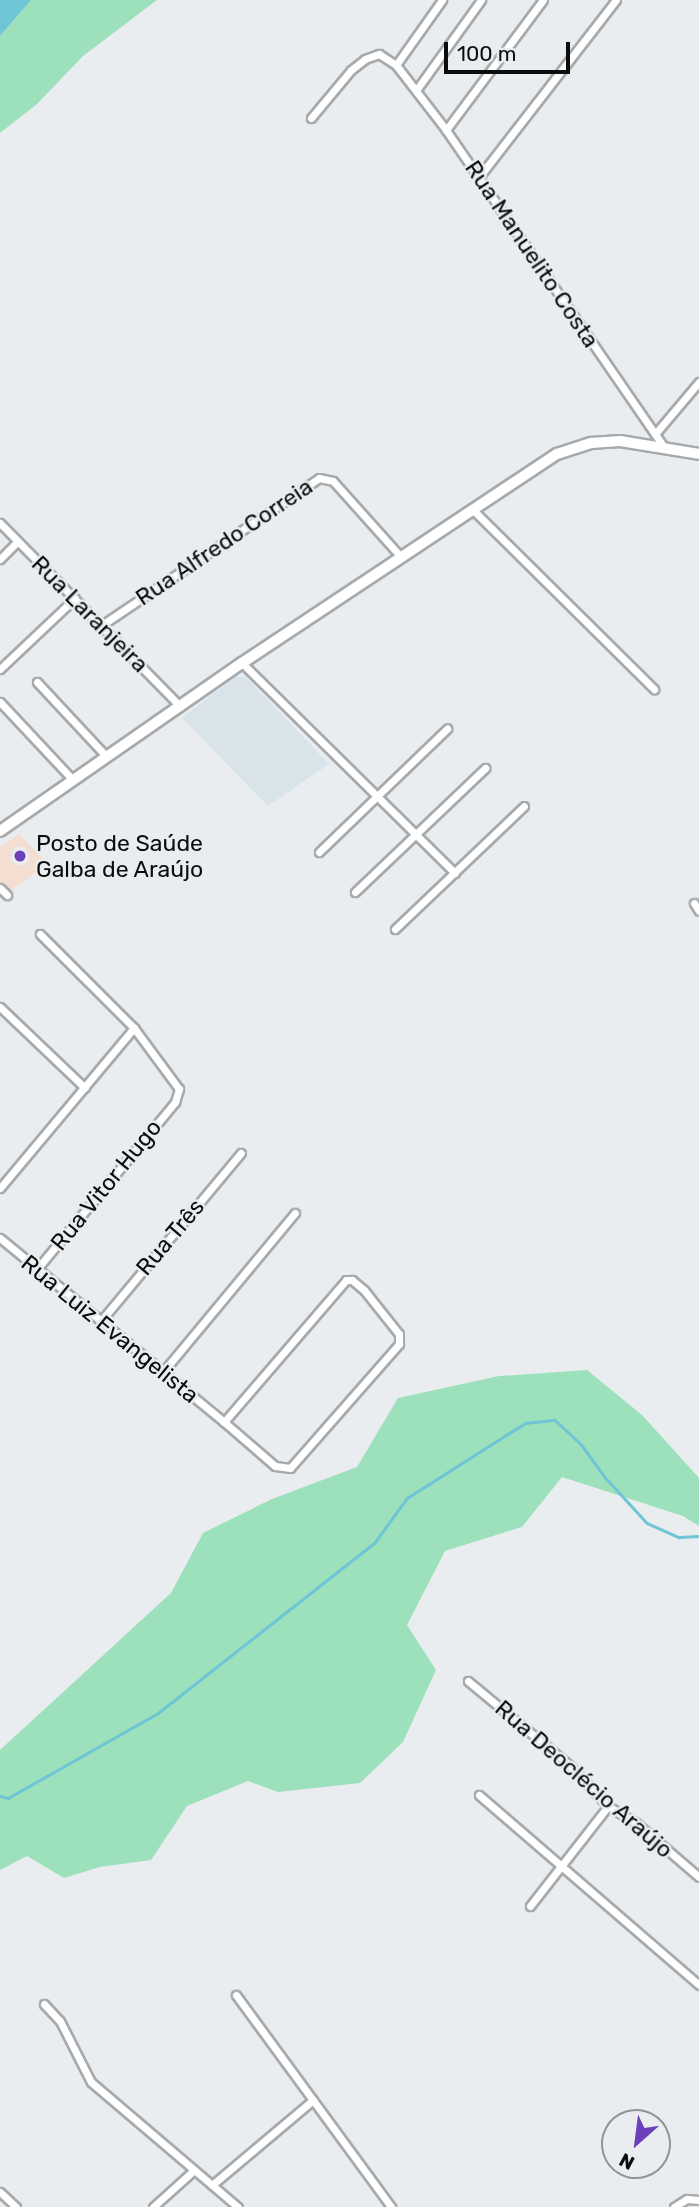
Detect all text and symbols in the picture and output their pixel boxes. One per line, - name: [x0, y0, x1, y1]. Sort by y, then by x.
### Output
- scale bar: [447, 28, 573, 72]
- text: 100 m: [457, 41, 516, 66]
- street label: Rua Manuelito Costa: [459, 155, 605, 353]
- street label: Rua Alfredo Correia: [130, 472, 318, 612]
- street label: Rua Laranjeira: [26, 550, 154, 678]
- place label: Posto de Saúde Galba de Araújo: [36, 829, 204, 883]
- marker: Posto de Saúde Galba de Araújo: [10, 846, 30, 866]
- street label: Rua Vitor Hugo: [44, 1114, 168, 1256]
- street label: Rua Três: [130, 1193, 210, 1281]
- street label: Rua Luiz Evangelista: [16, 1249, 204, 1409]
- street label: Rua Deoclécio Araújo: [489, 1694, 679, 1864]
- north arrow: [601, 2109, 671, 2179]
- text: N: [615, 2148, 638, 2175]

